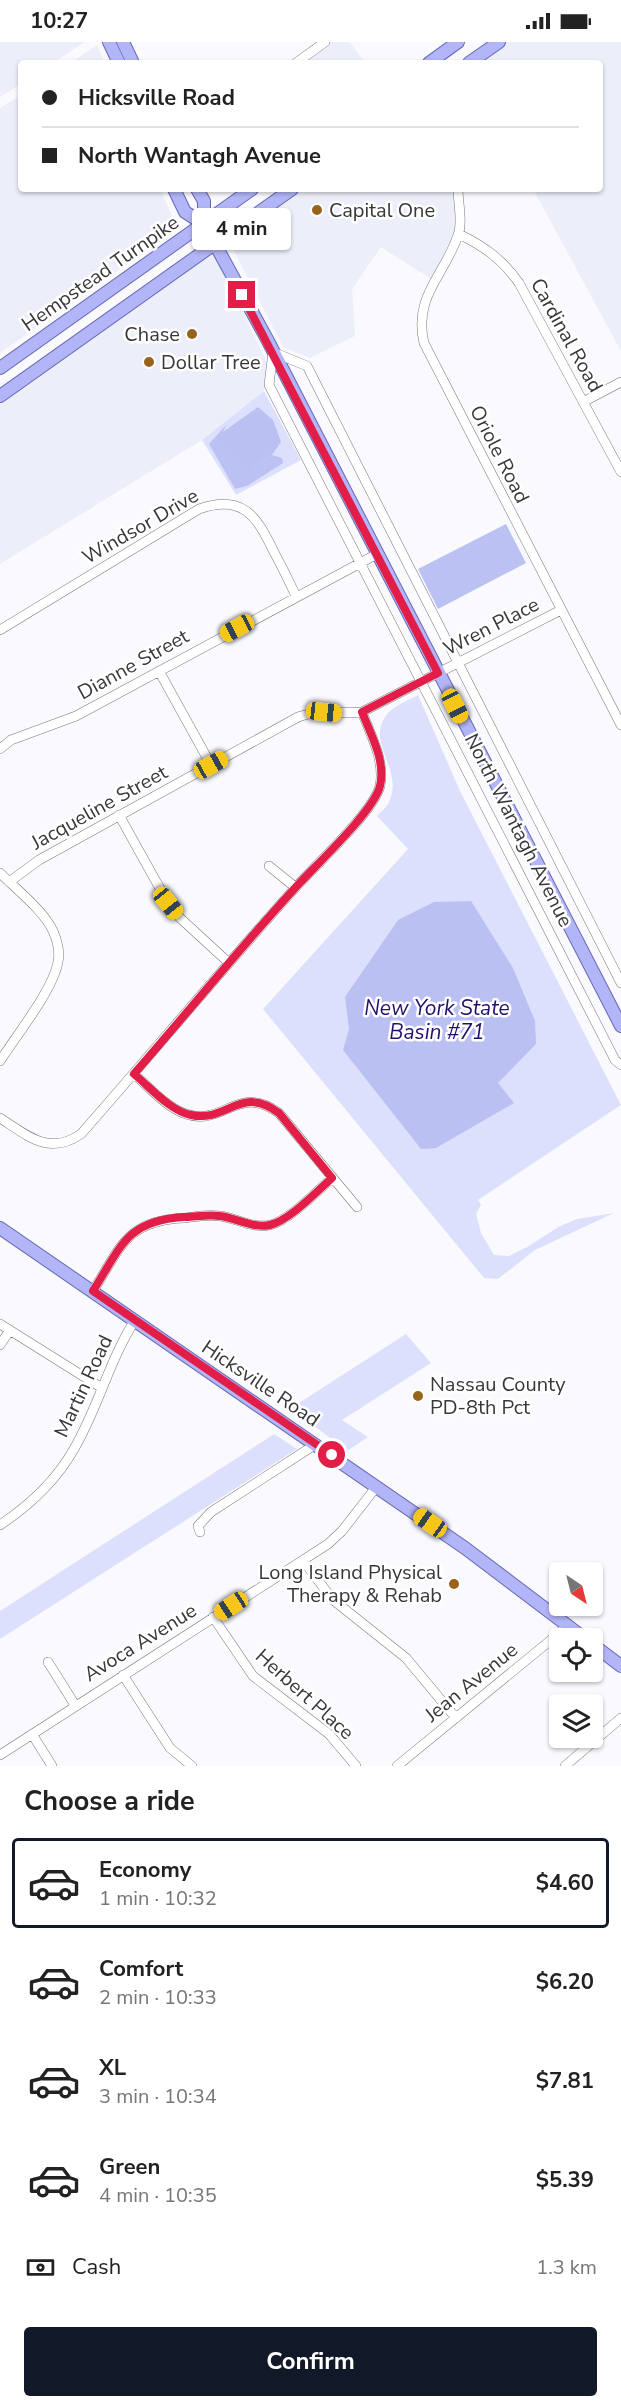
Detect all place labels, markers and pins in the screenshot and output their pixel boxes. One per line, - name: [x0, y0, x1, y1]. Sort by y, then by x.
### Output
- place label: Capital One: [329, 197, 435, 224]
- marker: Capital One: [310, 203, 324, 217]
- place label: Chase: [124, 321, 180, 348]
- marker: Chase: [185, 327, 199, 341]
- place label: Dollar Tree: [161, 349, 261, 376]
- marker: Dollar Tree: [142, 355, 156, 369]
- place label: Nassau County PD-8th Pct: [430, 1371, 566, 1421]
- marker: Nassau County PD-8th Pct: [411, 1389, 425, 1403]
- place label: Long Island Physical Therapy & Rehab: [259, 1559, 442, 1609]
- marker: Long Island Physical Therapy & Rehab: [447, 1577, 461, 1591]

